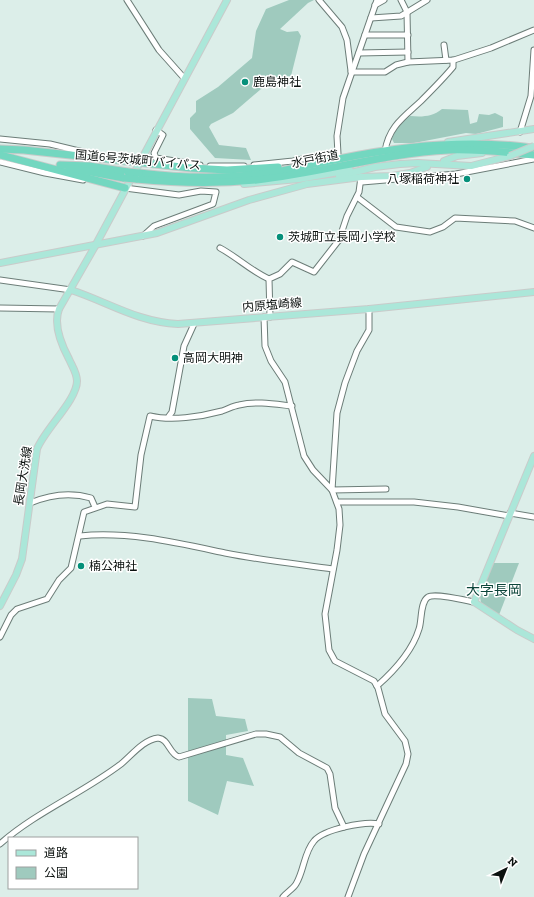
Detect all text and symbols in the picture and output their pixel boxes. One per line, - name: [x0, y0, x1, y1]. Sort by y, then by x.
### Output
- place label: 鹿島神社: [253, 75, 301, 89]
- marker: 鹿島神社: [240, 77, 250, 87]
- street label: 国道6号茨城町バイパス: [75, 148, 201, 172]
- street label: 水戸街道: [290, 148, 340, 170]
- place label: 八塚稲荷神社: [387, 172, 459, 186]
- marker: 八塚稲荷神社: [462, 174, 472, 184]
- place label: 茨城町立長岡小学校: [288, 230, 396, 244]
- marker: 茨城町立長岡小学校: [275, 232, 285, 242]
- street label: 内原塩崎線: [241, 295, 303, 315]
- place label: 高岡大明神: [183, 351, 243, 365]
- marker: 高岡大明神: [170, 353, 180, 363]
- street label: 長岡大洗線: [11, 445, 35, 507]
- place label: 楠公神社: [89, 559, 137, 573]
- marker: 楠公神社: [76, 561, 86, 571]
- district label: 大字長岡: [466, 582, 522, 599]
- legend: [8, 837, 138, 889]
- text: 道路: [44, 846, 68, 860]
- north arrow: [486, 849, 526, 889]
- text: N: [505, 854, 520, 870]
- text: 公園: [44, 866, 68, 880]

